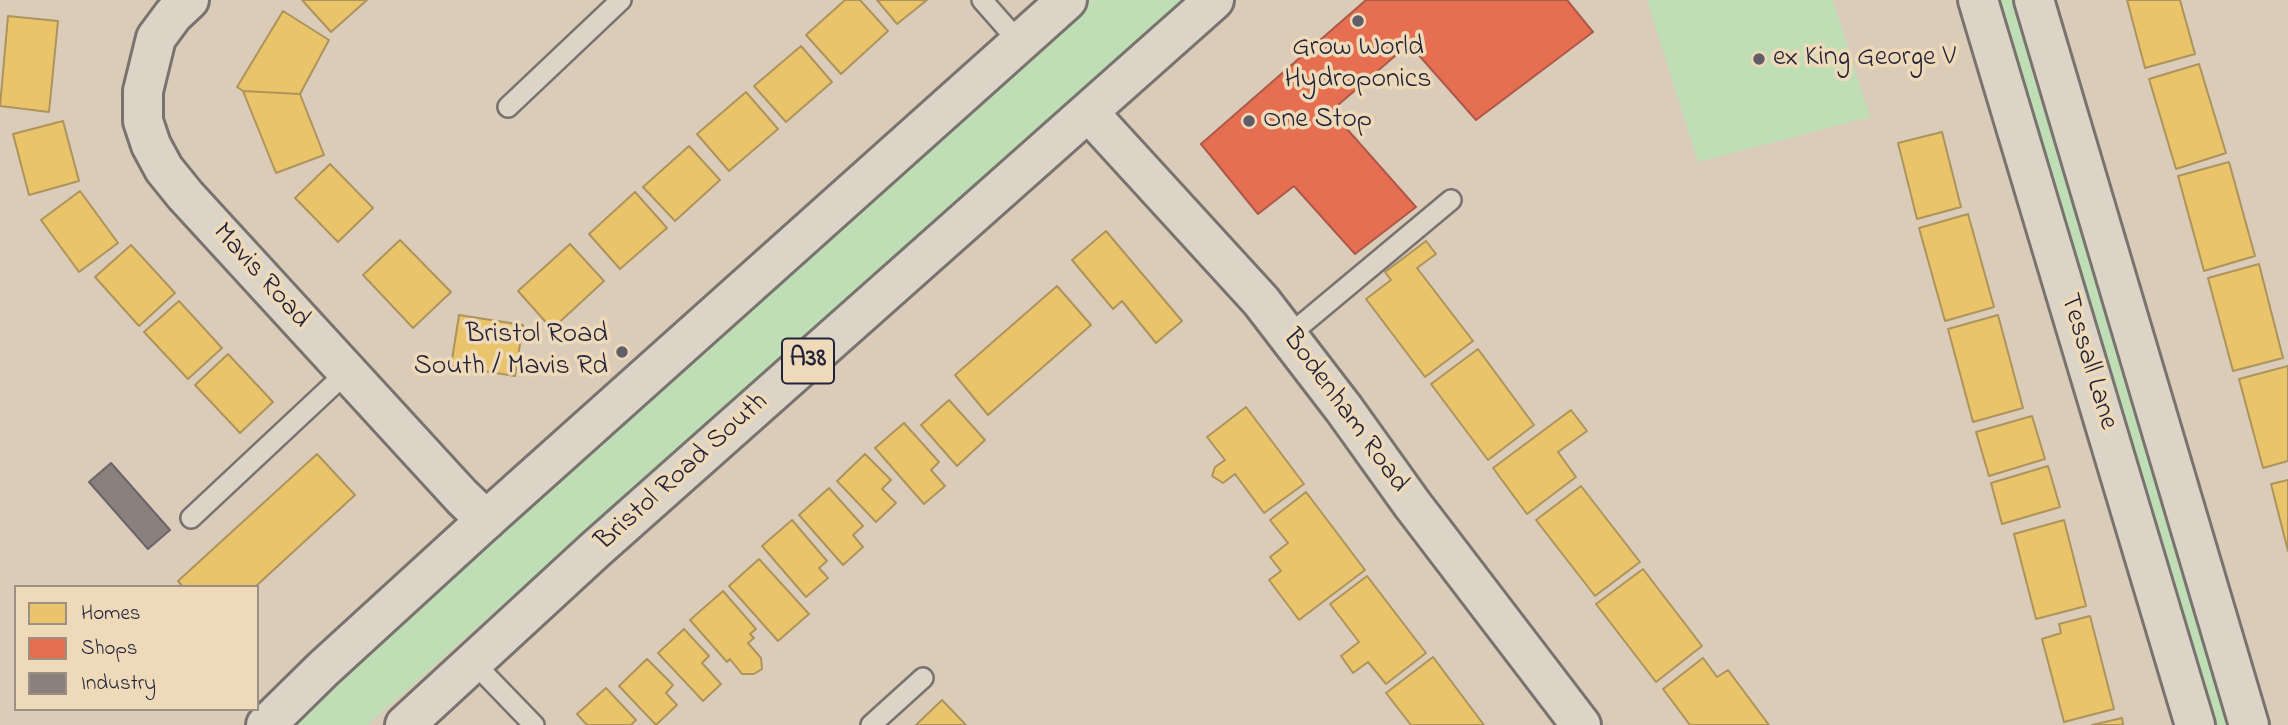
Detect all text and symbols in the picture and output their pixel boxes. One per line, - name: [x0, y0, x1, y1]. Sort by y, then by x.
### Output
- marker: Grow World Hydroponics: [1350, 13, 1366, 29]
- place label: Grow World Hydroponics: [1285, 32, 1431, 98]
- place label: ex King George V: [1773, 42, 1956, 76]
- marker: ex King George V: [1751, 51, 1767, 67]
- place label: One Stop: [1263, 104, 1372, 138]
- marker: One Stop: [1241, 113, 1257, 129]
- street label: Mavis Road: [204, 217, 316, 337]
- street label: Tessall Lane: [2050, 290, 2124, 434]
- place label: Bristol Road South / Mavis Rd: [414, 319, 608, 385]
- street label: Bodenham Road: [1274, 324, 1414, 500]
- road number: A38: [782, 338, 834, 384]
- marker: Bristol Road South / Mavis Rd: [614, 344, 630, 360]
- street label: Bristol Road South: [590, 387, 776, 559]
- legend: [14, 585, 259, 711]
- text: Homes: [81, 599, 141, 629]
- text: Shops: [81, 634, 138, 664]
- text: Industry: [81, 669, 156, 699]

